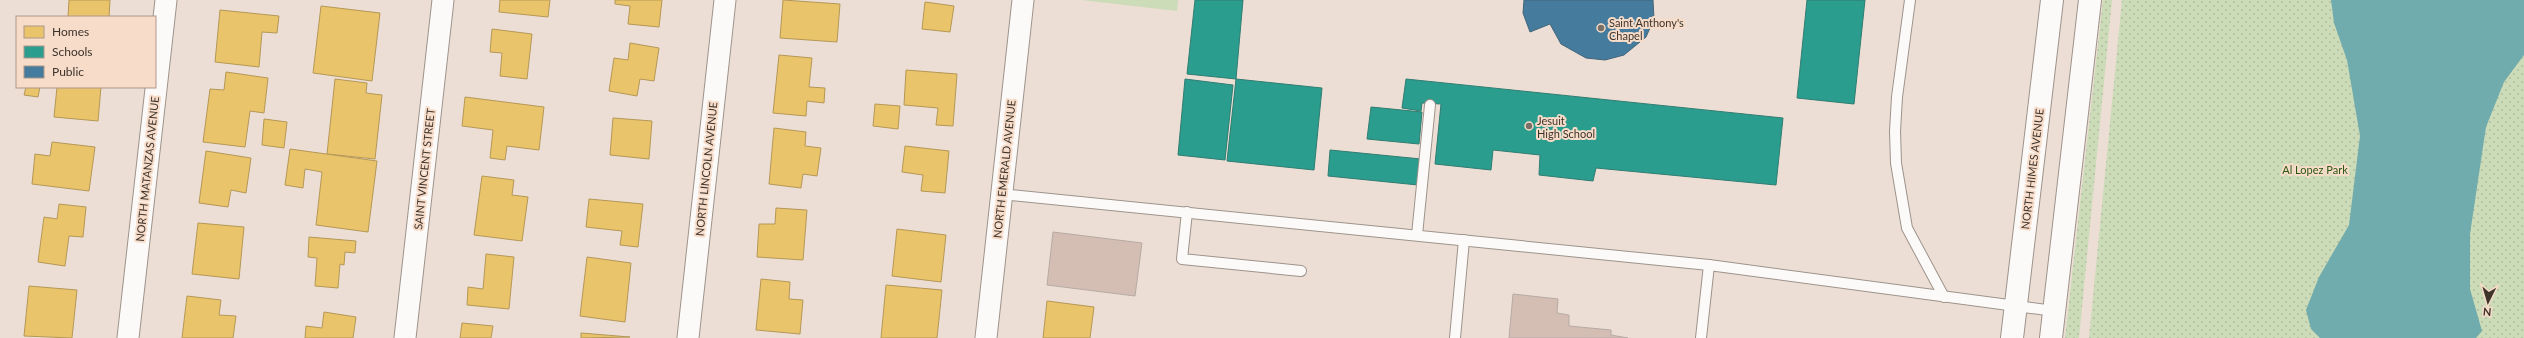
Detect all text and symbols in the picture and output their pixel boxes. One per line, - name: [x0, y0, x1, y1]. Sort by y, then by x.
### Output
- legend: [16, 16, 156, 88]
- place label: Saint Anthony's Chapel: [1609, 16, 1684, 42]
- marker: Saint Anthony's Chapel: [1596, 23, 1606, 33]
- text: Homes: [52, 24, 89, 39]
- text: Schools: [52, 44, 93, 59]
- text: Public: [52, 64, 84, 79]
- street label: NORTH MATANZAS AVENUE: [133, 96, 161, 242]
- street label: NORTH EMERALD AVENUE: [990, 99, 1018, 239]
- street label: NORTH LINCOLN AVENUE: [692, 101, 720, 237]
- street label: SAINT VINCENT STREET: [411, 107, 437, 230]
- street label: NORTH HIMES AVENUE: [2018, 108, 2046, 230]
- place label: Jesuit High School: [1537, 114, 1595, 140]
- marker: Jesuit High School: [1524, 121, 1534, 131]
- park label: Al Lopez Park: [2282, 163, 2348, 176]
- north arrow: [2468, 282, 2508, 322]
- text: N: [2482, 306, 2492, 319]

